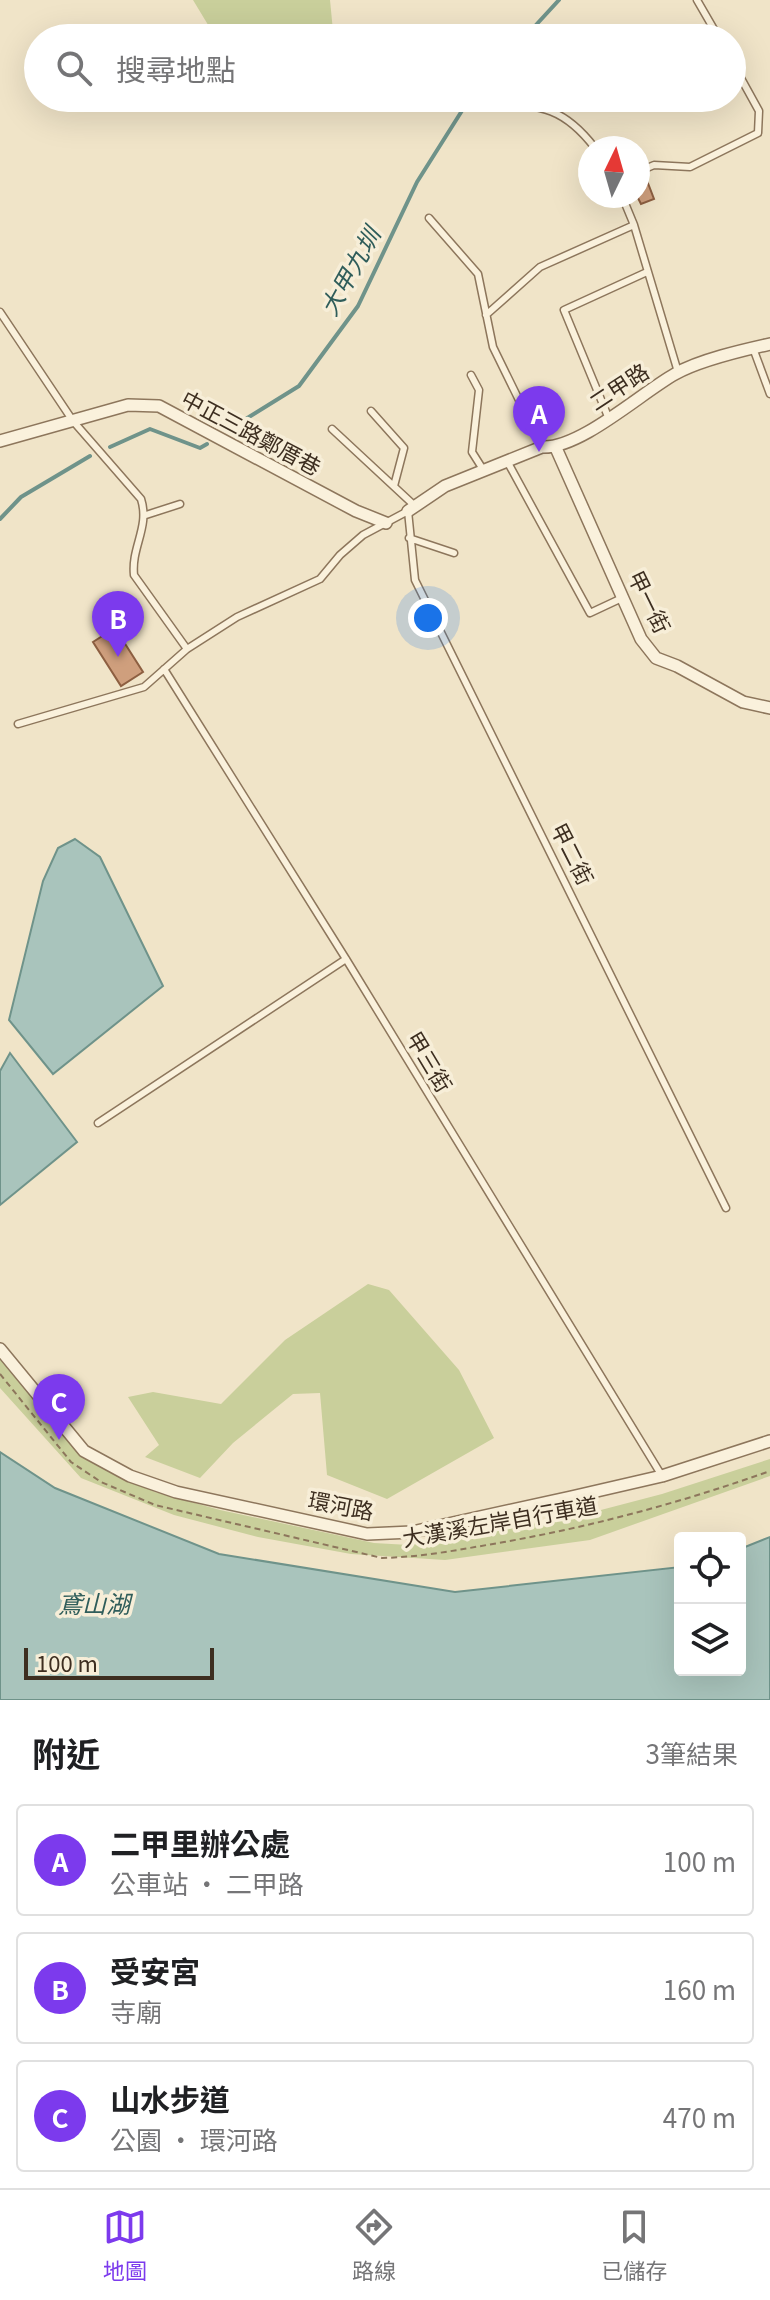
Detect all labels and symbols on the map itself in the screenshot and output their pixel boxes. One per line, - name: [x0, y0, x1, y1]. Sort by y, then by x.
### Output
- north arrow: [578, 136, 650, 208]
- water label: 大甲九圳: [310, 218, 389, 321]
- street label: 二甲路: [582, 354, 654, 417]
- street label: 中正三路鄭厝巷: [176, 381, 327, 482]
- pin: A: [513, 386, 565, 452]
- street label: 甲一街: [622, 564, 680, 638]
- pin: B: [92, 591, 144, 657]
- your location: [408, 598, 448, 638]
- street label: 甲二街: [545, 816, 603, 890]
- street label: 甲三街: [400, 1024, 461, 1098]
- pin: C: [33, 1374, 85, 1440]
- street label: 環河路: [306, 1482, 377, 1526]
- street label: 大漢溪左岸自行車道: [399, 1487, 600, 1553]
- water label: 鳶山湖: [58, 1585, 134, 1620]
- scale bar: [24, 1644, 214, 1680]

